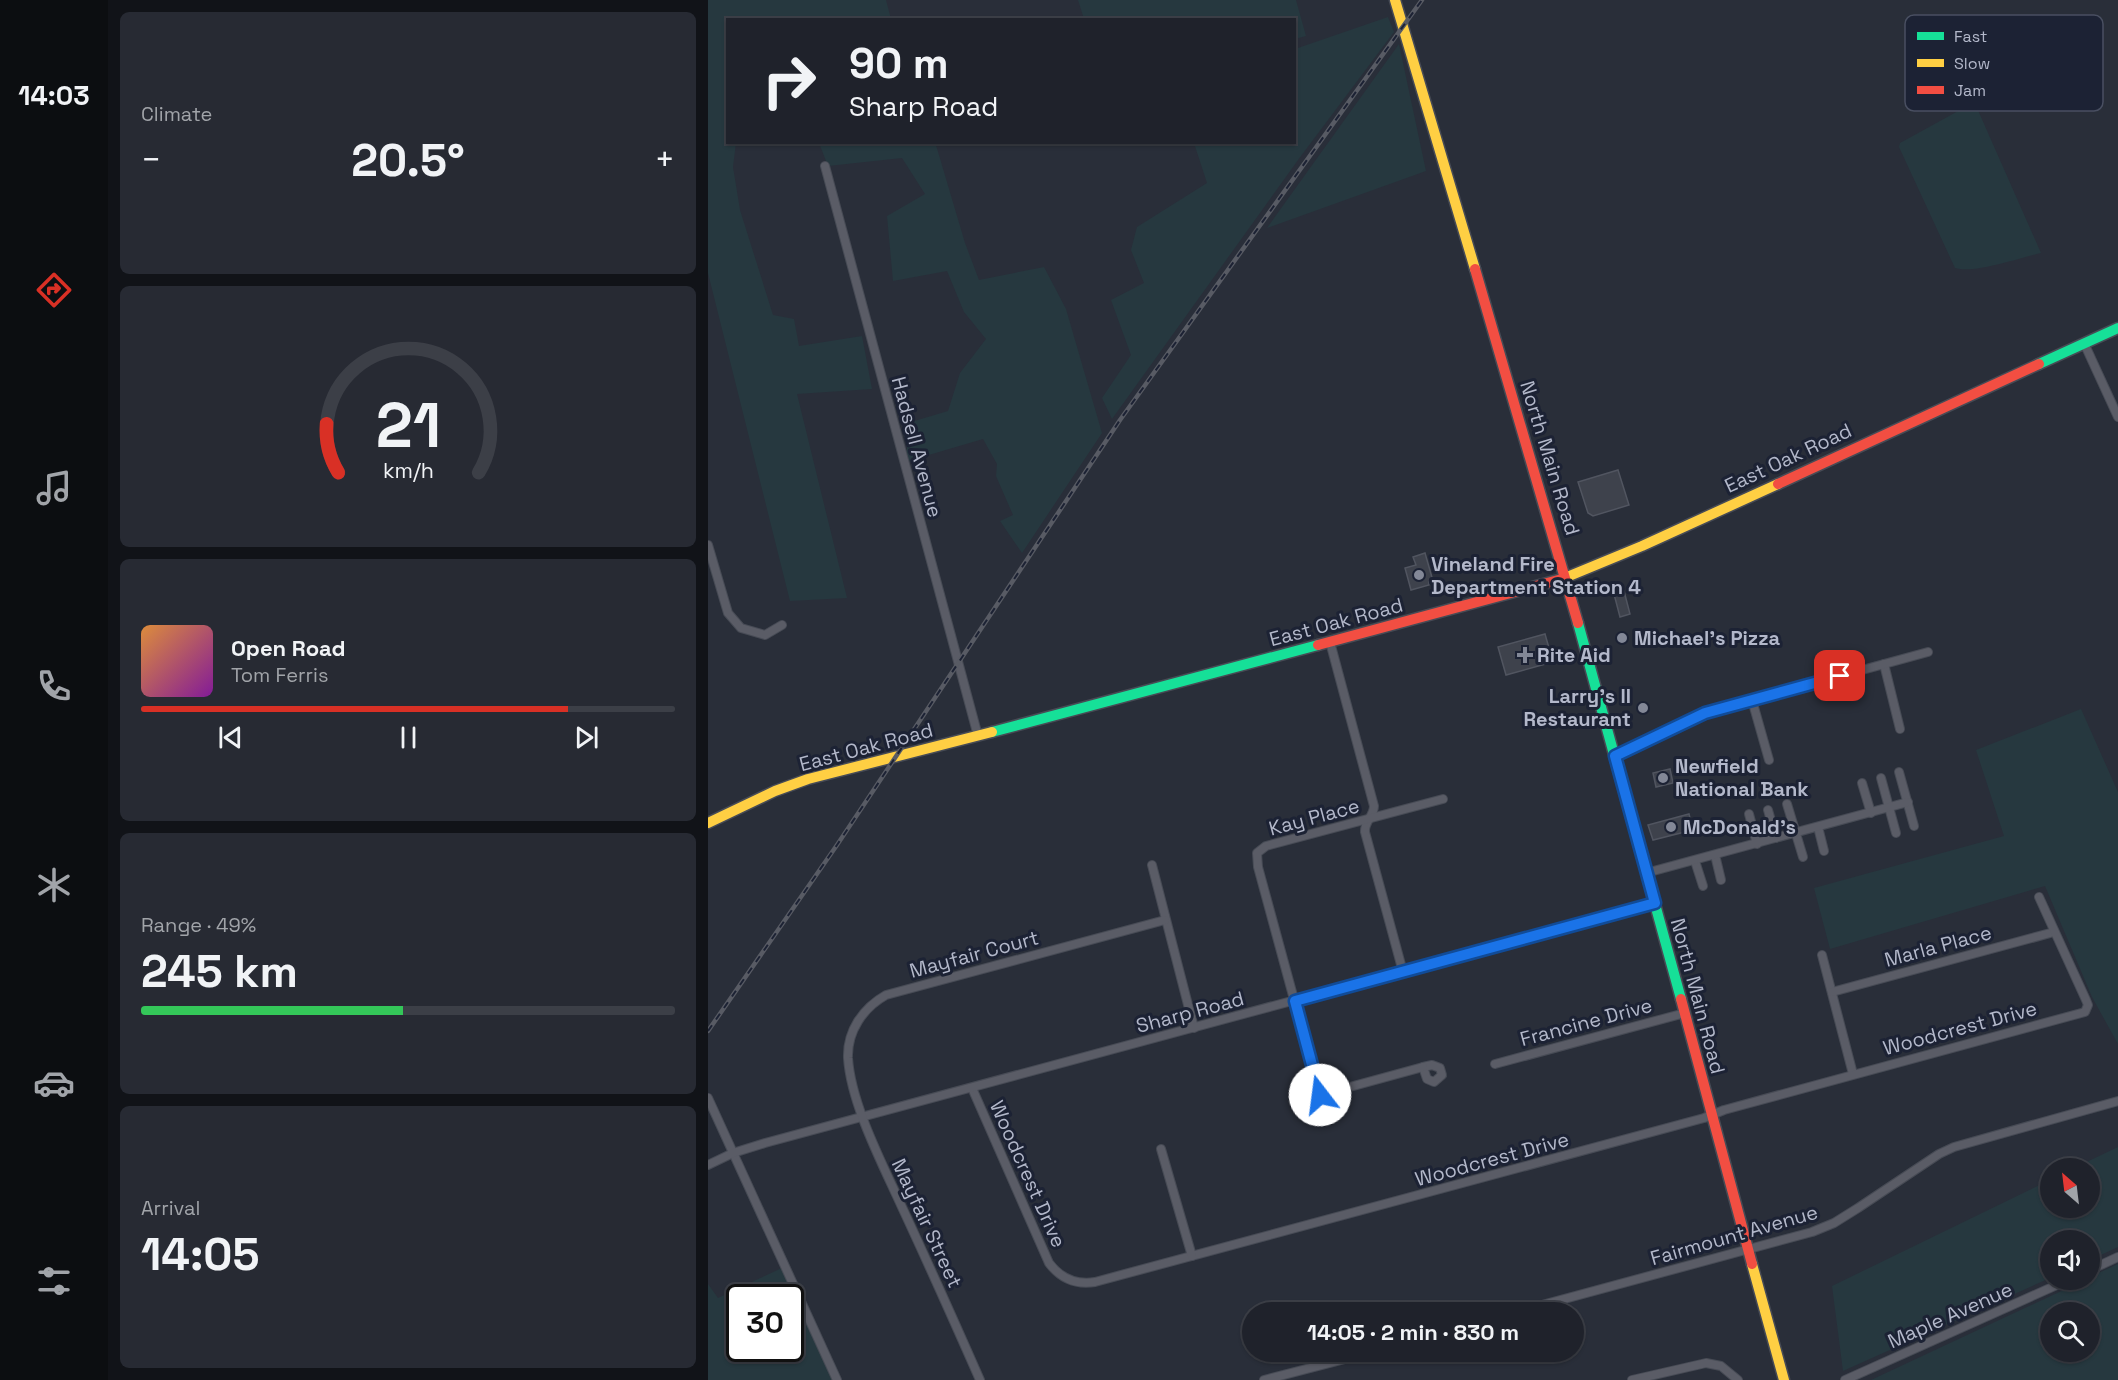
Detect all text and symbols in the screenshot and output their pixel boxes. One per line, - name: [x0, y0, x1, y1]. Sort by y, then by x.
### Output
- legend: [1905, 15, 2103, 111]
- text: Fast: [1954, 26, 1987, 47]
- text: 90 m: [849, 37, 949, 90]
- icon: right: [750, 42, 828, 120]
- text: Slow: [1954, 53, 1990, 74]
- text: 14:03: [18, 78, 90, 113]
- text: Jam: [1954, 80, 1986, 101]
- text: Sharp Road: [849, 89, 998, 124]
- text: Climate: [141, 101, 212, 127]
- text: 20.5°: [351, 132, 465, 189]
- text: −: [141, 139, 161, 181]
- text: +: [655, 139, 675, 181]
- icon: directions: [33, 269, 75, 311]
- street label: Hadsell Avenue: [886, 374, 948, 520]
- street label: North Main Road: [1514, 378, 1586, 538]
- text: 21: [375, 387, 441, 466]
- street label: East Oak Road: [1720, 417, 1856, 499]
- text: km/h: [382, 458, 434, 485]
- icon: music: [33, 467, 75, 509]
- place label: Vineland Fire Department Station 4: [1431, 551, 1641, 600]
- marker: Vineland Fire Department Station 4: [1412, 568, 1426, 582]
- street label: East Oak Road: [1266, 592, 1406, 652]
- place label: Michael’s Pizza: [1634, 625, 1781, 651]
- marker: Michael’s Pizza: [1615, 631, 1629, 645]
- text: Open Road: [231, 634, 346, 662]
- place label: Rite Aid: [1537, 642, 1611, 668]
- marker: Rite Aid: [1518, 648, 1532, 662]
- pin: [1814, 650, 1865, 701]
- icon: arrive: [1823, 659, 1856, 692]
- text: Tom Ferris: [231, 662, 329, 688]
- icon: phone: [33, 665, 75, 707]
- place label: Larry’s II Restaurant: [1523, 683, 1631, 732]
- marker: Larry’s II Restaurant: [1636, 701, 1650, 715]
- street label: East Oak Road: [796, 717, 936, 777]
- icon: previous: [214, 721, 247, 754]
- icon: pause: [392, 721, 425, 754]
- icon: next: [570, 721, 603, 754]
- place label: Newfield National Bank: [1675, 753, 1809, 802]
- marker: Newfield National Bank: [1656, 771, 1670, 785]
- street label: Kay Place: [1266, 792, 1362, 842]
- place label: McDonald's: [1683, 814, 1796, 840]
- marker: McDonald's: [1664, 820, 1678, 834]
- icon: climate: [33, 864, 75, 906]
- text: Range · 49%: [141, 912, 256, 938]
- street label: North Main Road: [1665, 915, 1731, 1077]
- street label: Marla Place: [1882, 919, 1994, 973]
- street label: Mayfair Court: [907, 924, 1041, 984]
- text: 245 km: [141, 943, 298, 1000]
- street label: Sharp Road: [1133, 985, 1247, 1039]
- street label: Francine Drive: [1517, 992, 1655, 1052]
- street label: Woodcrest Drive: [1880, 995, 2040, 1061]
- icon: car: [33, 1062, 75, 1104]
- position arrow: [1288, 1063, 1352, 1127]
- street label: Woodcrest Drive: [984, 1096, 1072, 1252]
- street label: Woodcrest Drive: [1412, 1126, 1572, 1192]
- street label: Mayfair Street: [886, 1154, 968, 1292]
- north arrow: [2040, 1158, 2100, 1218]
- map controls: [2040, 1158, 2100, 1362]
- text: Arrival: [141, 1195, 200, 1221]
- street label: Fairmount Avenue: [1647, 1199, 1821, 1271]
- text: 14:05: [141, 1226, 260, 1283]
- button: sound: [2040, 1230, 2100, 1290]
- icon: filters: [33, 1260, 75, 1302]
- street label: Maple Avenue: [1884, 1276, 2016, 1354]
- speed limit sign: 30: [726, 1284, 804, 1362]
- button: search: [2040, 1302, 2100, 1362]
- text: 14:05 · 2 min · 830 m: [1307, 1318, 1519, 1346]

